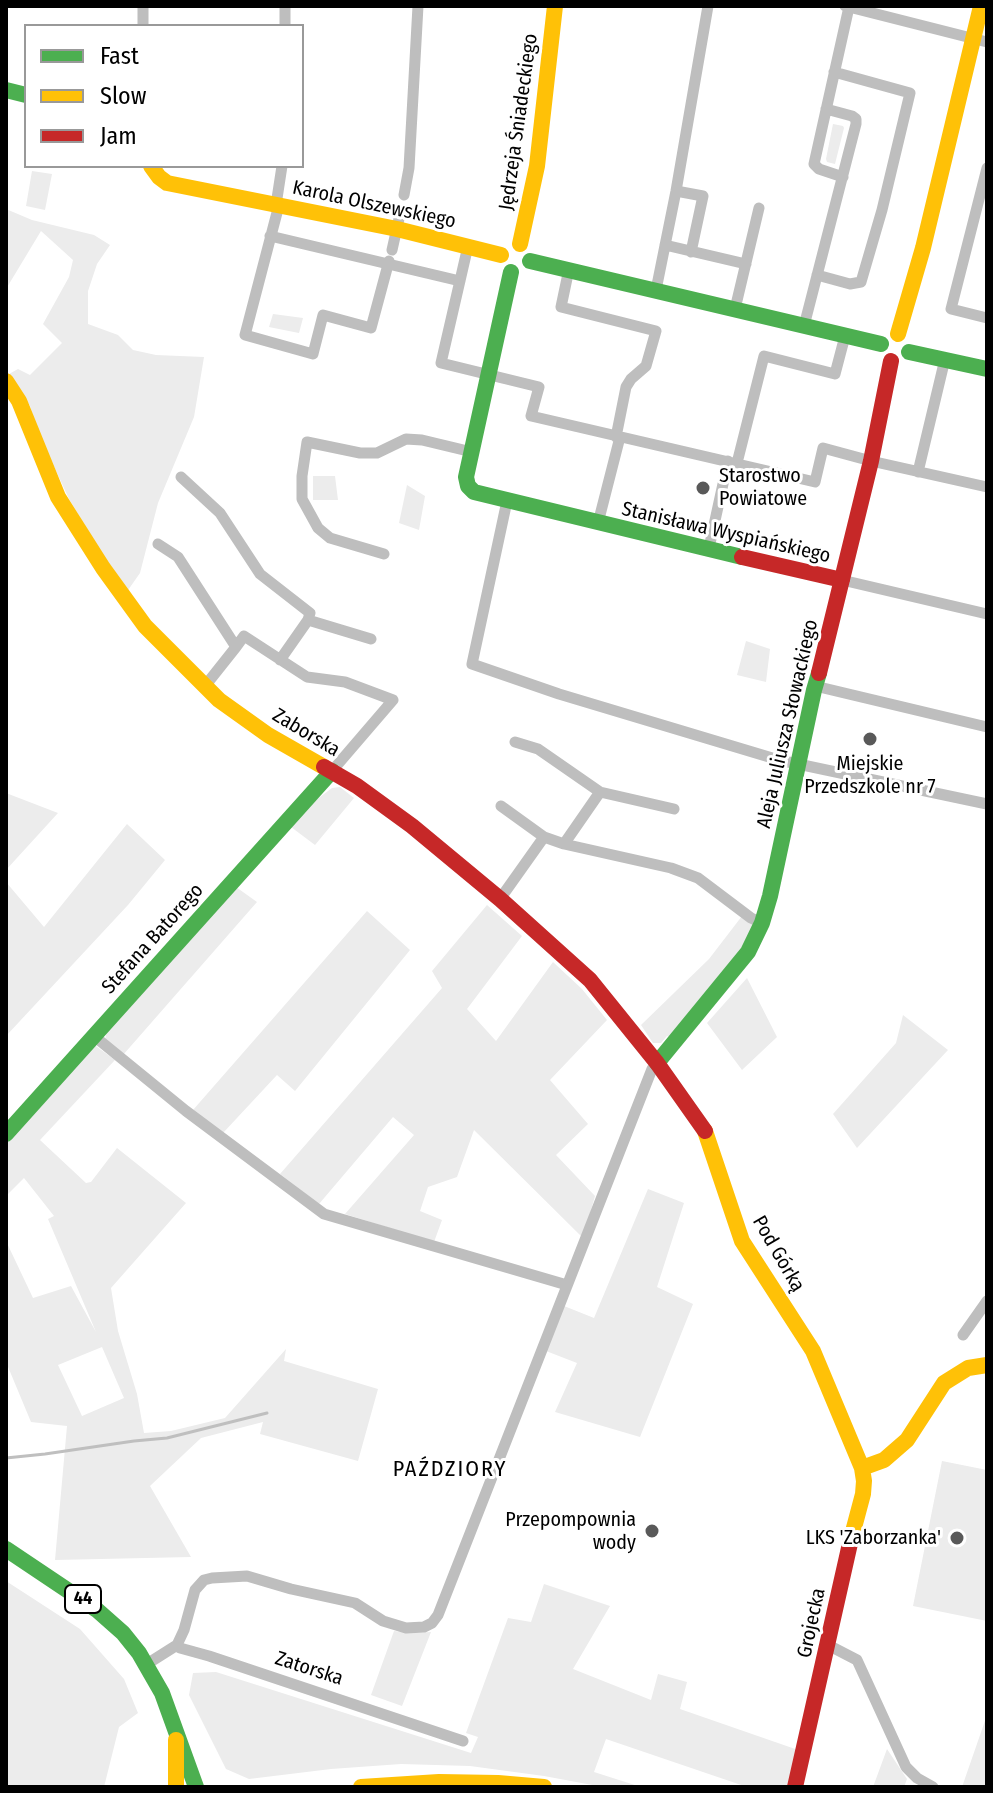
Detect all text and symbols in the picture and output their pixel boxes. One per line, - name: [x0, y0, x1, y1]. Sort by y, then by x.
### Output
- legend: [24, 24, 304, 168]
- street label: Jędrzeja Śniadeckiego: [495, 32, 543, 212]
- text: Fast: [100, 42, 139, 70]
- text: Slow: [100, 82, 146, 110]
- text: Jam: [100, 122, 137, 150]
- street label: Karola Olszewskiego: [290, 176, 458, 234]
- place label: Starostwo Powiatowe: [719, 464, 807, 511]
- marker: Starostwo Powiatowe: [694, 479, 712, 497]
- street label: Stanisława Wyspiańskiego: [619, 497, 833, 569]
- street label: Aleja Juliusza Słowackiego: [752, 617, 824, 831]
- street label: Zaborska: [268, 704, 344, 762]
- marker: Miejskie Przedszkole nr 7: [861, 730, 879, 748]
- place label: Miejskie Przedszkole nr 7: [804, 752, 936, 799]
- street label: Stefana Batorego: [97, 879, 209, 999]
- street label: Pod Górką: [747, 1212, 809, 1296]
- district label: PAŹDZIORY: [393, 1457, 507, 1483]
- place label: Przepompownia wody: [505, 1508, 636, 1555]
- marker: Przepompownia wody: [643, 1522, 661, 1540]
- place label: LKS 'Zaborzanka': [806, 1526, 941, 1550]
- marker: LKS 'Zaborzanka': [948, 1529, 966, 1547]
- road number: 44: [65, 1585, 101, 1613]
- street label: Grojecka: [793, 1586, 831, 1660]
- street label: Zatorska: [272, 1647, 346, 1691]

